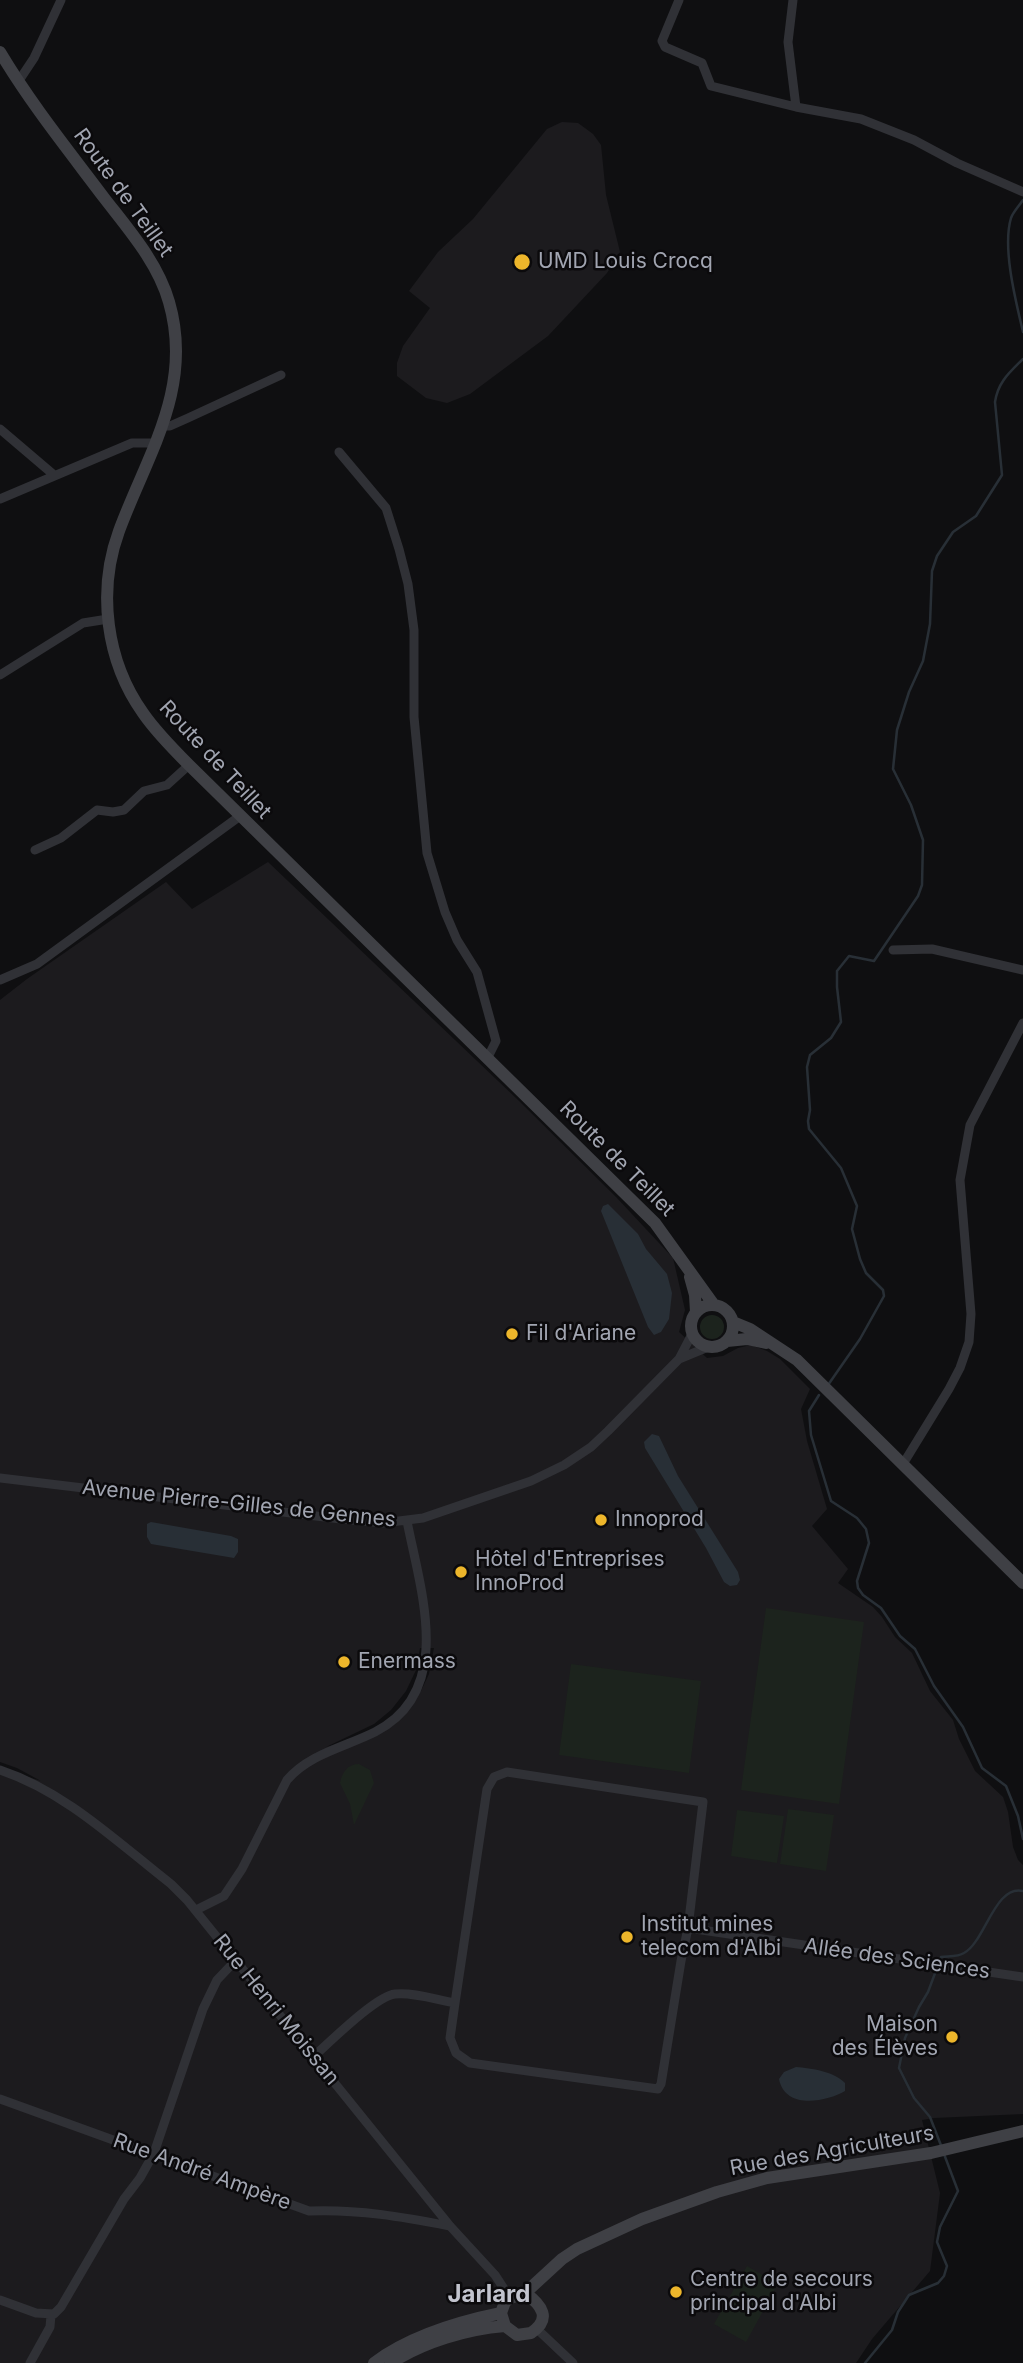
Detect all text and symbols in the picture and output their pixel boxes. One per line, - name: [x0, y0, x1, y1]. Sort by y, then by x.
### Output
- street label: Route de Teillet: [68, 124, 178, 262]
- place label: UMD Louis Crocq: [538, 249, 713, 275]
- marker: UMD Louis Crocq: [512, 252, 532, 272]
- street label: Route de Teillet: [154, 696, 276, 824]
- street label: Route de Teillet: [554, 1096, 680, 1222]
- place label: Fil d'Ariane: [526, 1321, 636, 1347]
- marker: Fil d'Ariane: [504, 1326, 520, 1342]
- street label: Avenue Pierre-Gilles de Gennes: [81, 1475, 397, 1533]
- place label: Innoprod: [615, 1507, 704, 1533]
- marker: Innoprod: [593, 1512, 609, 1528]
- place label: Hôtel d'Entreprises InnoProd: [475, 1547, 665, 1597]
- marker: Hôtel d'Entreprises InnoProd: [453, 1564, 469, 1580]
- place label: Enermass: [358, 1649, 456, 1675]
- marker: Enermass: [336, 1654, 352, 1670]
- place label: Institut mines telecom d'Albi: [641, 1912, 781, 1962]
- marker: Institut mines telecom d'Albi: [619, 1929, 635, 1945]
- street label: Rue Henri Moissan: [207, 1930, 345, 2090]
- street label: Allée des Sciences: [802, 1933, 992, 1985]
- place label: Maison des Élèves: [832, 2012, 938, 2062]
- marker: Maison des Élèves: [944, 2029, 960, 2045]
- street label: Rue des Agriculteurs: [728, 2121, 936, 2181]
- street label: Rue André Ampère: [110, 2128, 294, 2216]
- place label: Centre de secours principal d'Albi: [690, 2267, 873, 2317]
- district label: Jarlard: [448, 2281, 530, 2309]
- marker: Centre de secours principal d'Albi: [668, 2284, 684, 2300]

